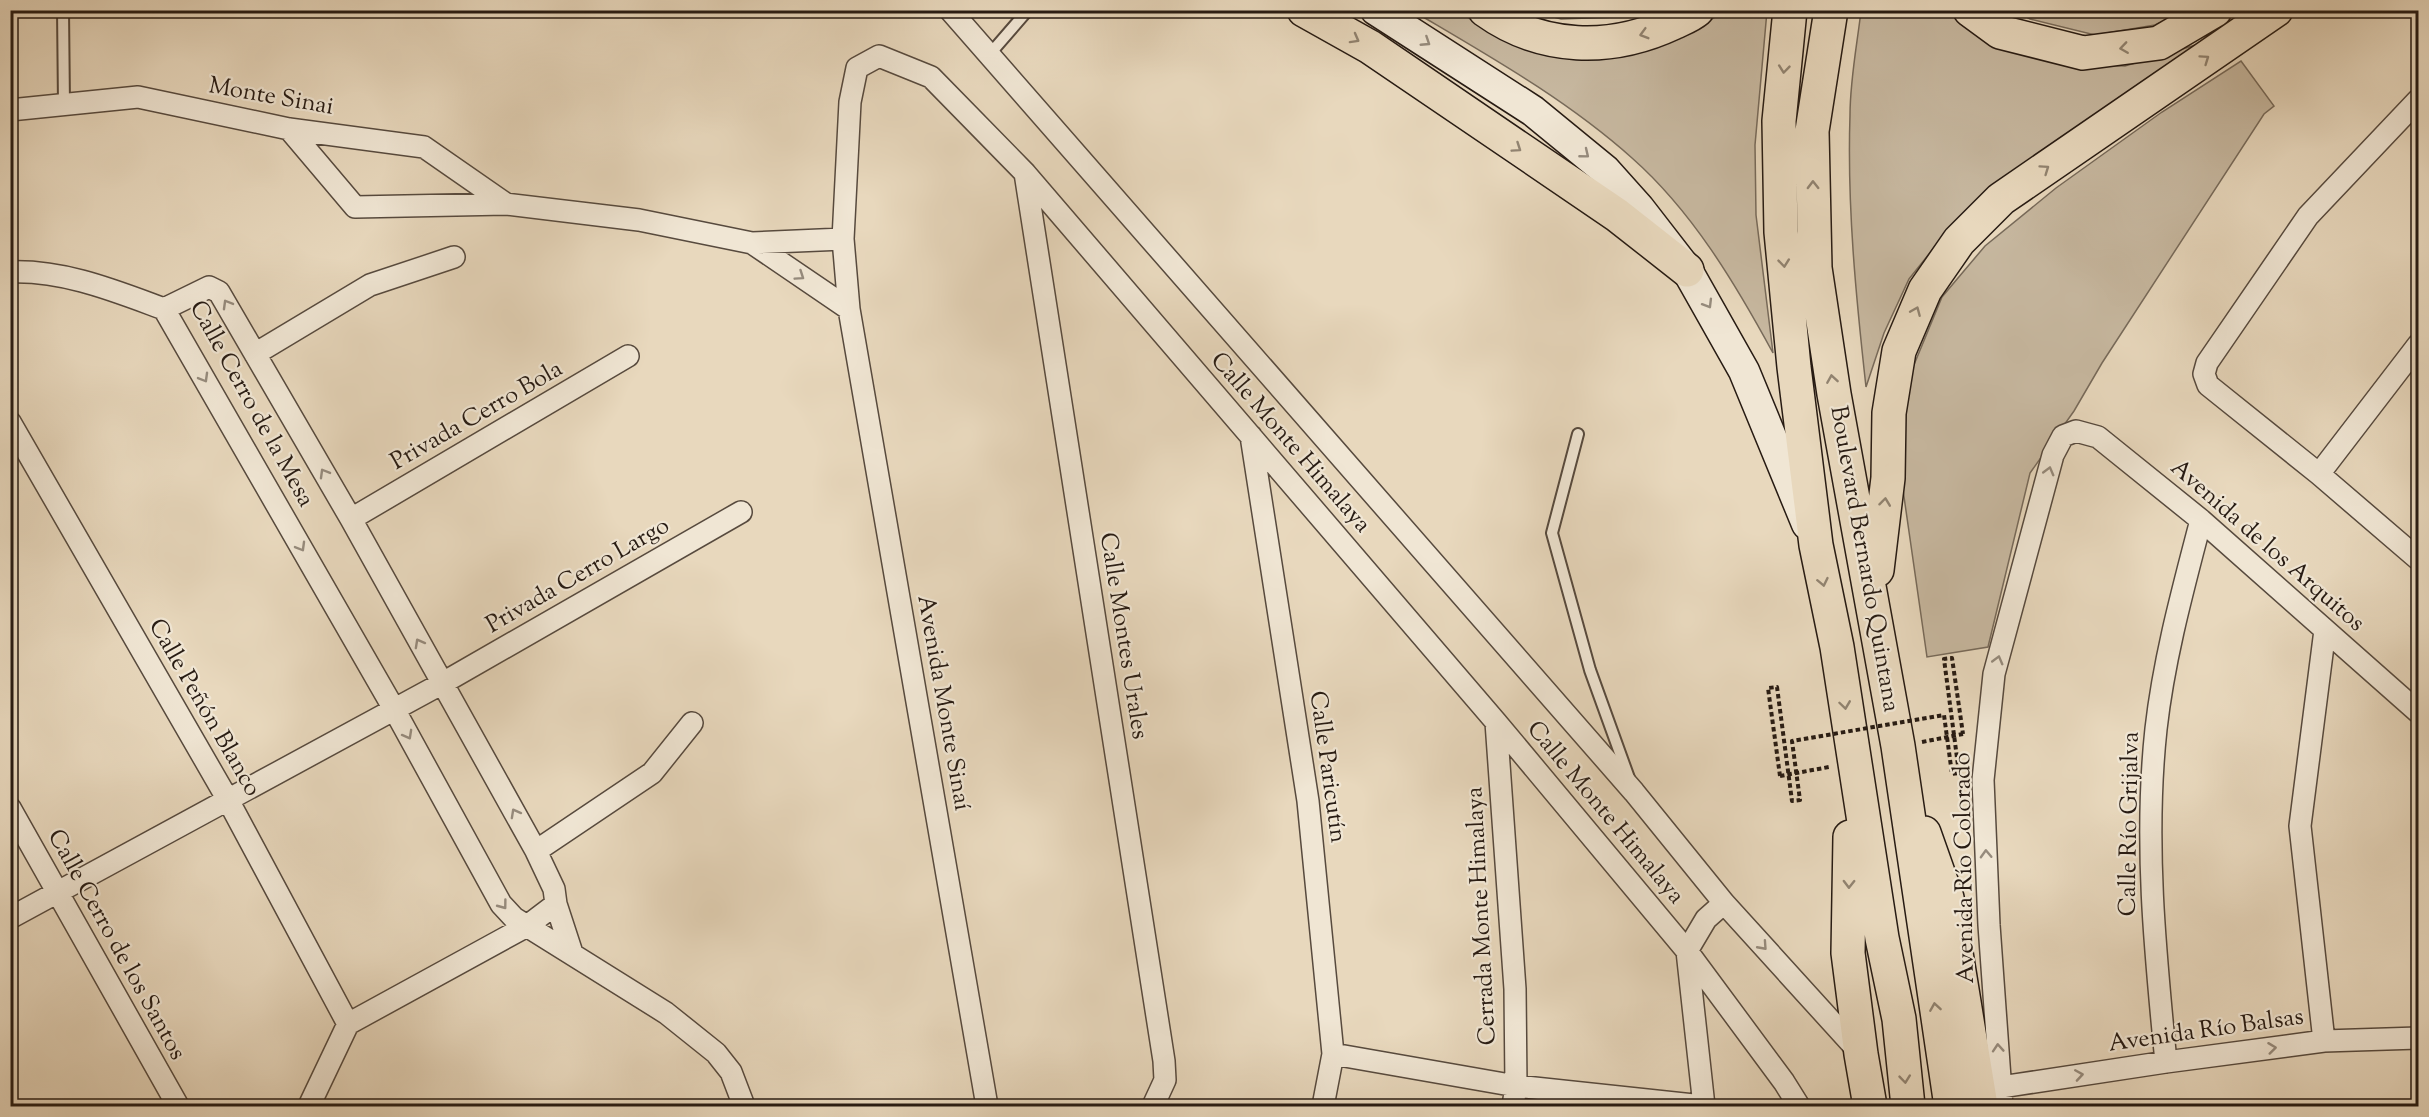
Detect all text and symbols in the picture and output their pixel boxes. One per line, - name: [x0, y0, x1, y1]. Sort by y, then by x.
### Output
- one-way arrow: [1639, 27, 1650, 39]
- one-way arrow: [1349, 32, 1360, 43]
- one-way arrow: [1419, 35, 1430, 46]
- one-way arrow: [2119, 41, 2128, 53]
- one-way arrow: [2199, 55, 2210, 66]
- one-way arrow: [1778, 64, 1791, 73]
- street label: Monte Sinai: [206, 69, 336, 125]
- one-way arrow: [1511, 141, 1522, 152]
- one-way arrow: [1578, 146, 1589, 157]
- one-way arrow: [2038, 165, 2049, 176]
- one-way arrow: [1807, 181, 1819, 190]
- one-way arrow: [1777, 259, 1790, 268]
- one-way arrow: [794, 269, 805, 280]
- street label: Calle Cerro de la Mesa: [180, 295, 322, 513]
- one-way arrow: [1700, 298, 1712, 308]
- one-way arrow: [223, 300, 234, 310]
- one-way arrow: [1909, 307, 1921, 318]
- street label: Calle Monte Himalaya: [1202, 345, 1378, 541]
- street label: Privada Cerro Bola: [385, 353, 569, 479]
- one-way arrow: [197, 372, 208, 382]
- one-way arrow: [1826, 374, 1839, 384]
- street label: Boulevard Bernardo Quintana: [1820, 403, 1908, 715]
- street label: Avenida de los Arquitos: [2162, 452, 2372, 640]
- one-way arrow: [2041, 467, 2054, 477]
- one-way arrow: [320, 469, 331, 479]
- one-way arrow: [1878, 497, 1891, 506]
- street label: Privada Cerro Largo: [480, 510, 676, 642]
- street label: Calle Montes Urales: [1090, 530, 1156, 742]
- one-way arrow: [294, 541, 305, 551]
- one-way arrow: [1816, 576, 1829, 586]
- street label: Avenida Monte Sinaí: [907, 593, 979, 814]
- street label: Calle Peñón Blanco: [139, 613, 269, 803]
- one-way arrow: [415, 639, 426, 649]
- one-way arrow: [1990, 655, 2003, 665]
- street label: Calle Paricutín: [1300, 689, 1354, 845]
- one-way arrow: [1839, 700, 1851, 709]
- street label: Calle Monte Himalaya: [1518, 714, 1692, 912]
- one-way arrow: [401, 728, 412, 739]
- street label: Calle Río Grijalva: [2111, 731, 2149, 917]
- street label: Avenida Río Colorado: [1946, 752, 1984, 984]
- street label: Cerrada Monte Himalaya: [1458, 786, 1506, 1046]
- one-way arrow: [511, 809, 522, 819]
- street label: Calle Cerro de los Santos: [38, 823, 194, 1067]
- one-way arrow: [1980, 849, 1992, 858]
- one-way arrow: [1843, 880, 1856, 889]
- one-way arrow: [496, 898, 507, 909]
- one-way arrow: [1756, 939, 1767, 950]
- street label: Avenida Río Balsas: [2106, 1000, 2306, 1062]
- one-way arrow: [1930, 1003, 1942, 1012]
- one-way arrow: [2268, 1042, 2277, 1054]
- one-way arrow: [1992, 1044, 2005, 1053]
- one-way arrow: [2075, 1069, 2084, 1081]
- one-way arrow: [1898, 1074, 1911, 1084]

